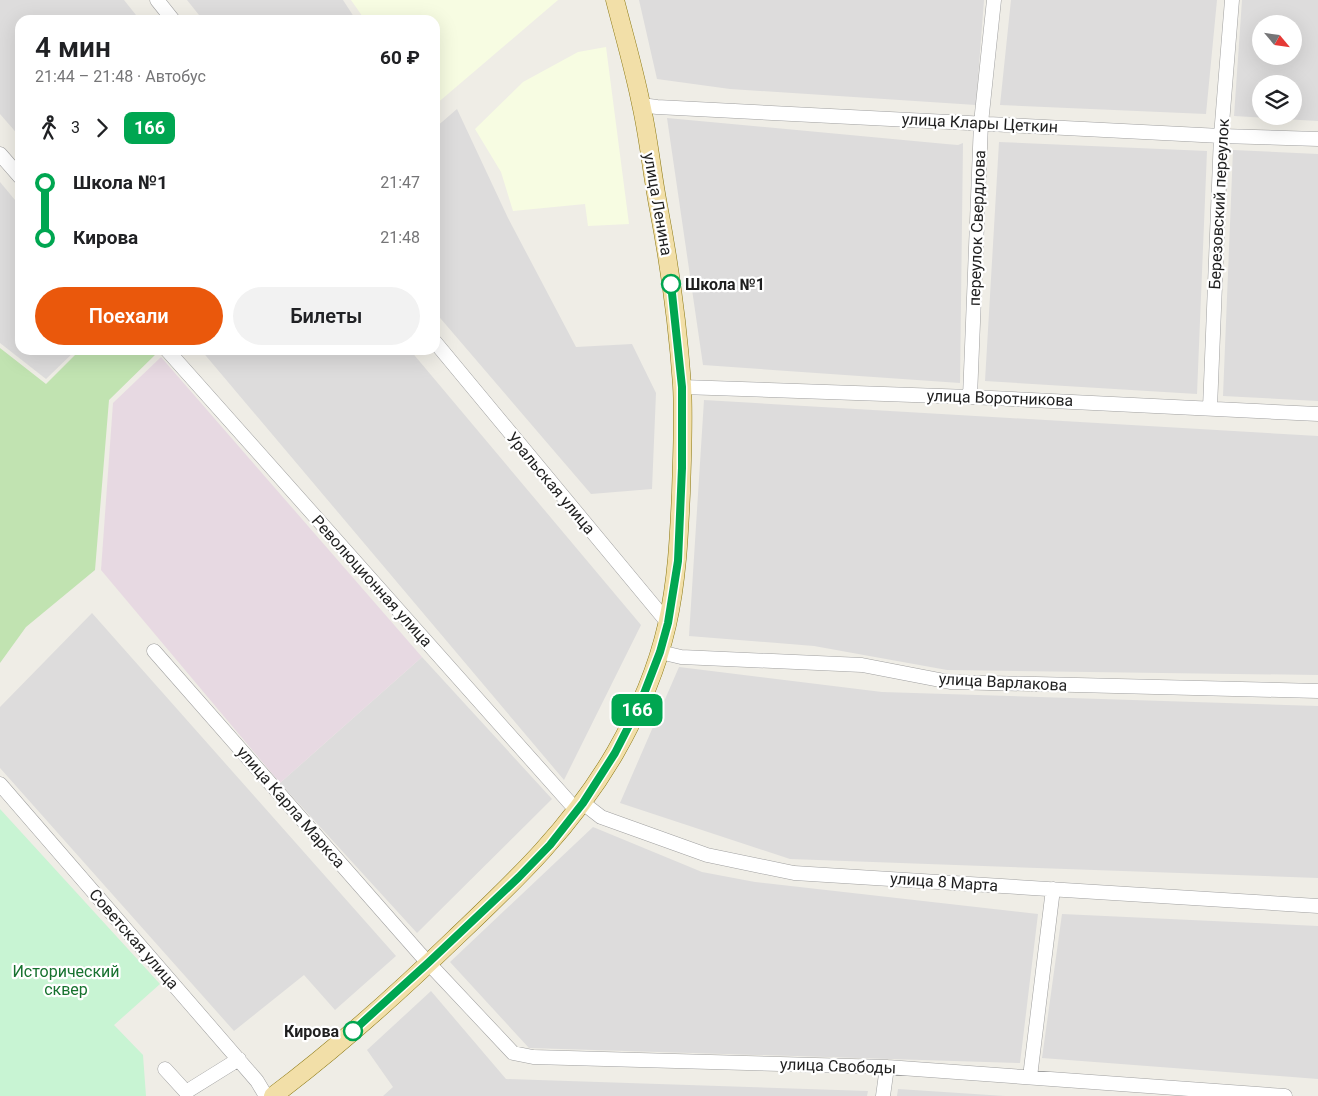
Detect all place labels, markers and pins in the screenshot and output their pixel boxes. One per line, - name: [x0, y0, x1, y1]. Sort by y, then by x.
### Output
- marker: Школа №1: [661, 274, 681, 294]
- place label: Школа №1: [685, 275, 765, 294]
- marker: Кирова: [343, 1021, 363, 1041]
- place label: Кирова: [284, 1022, 339, 1041]

